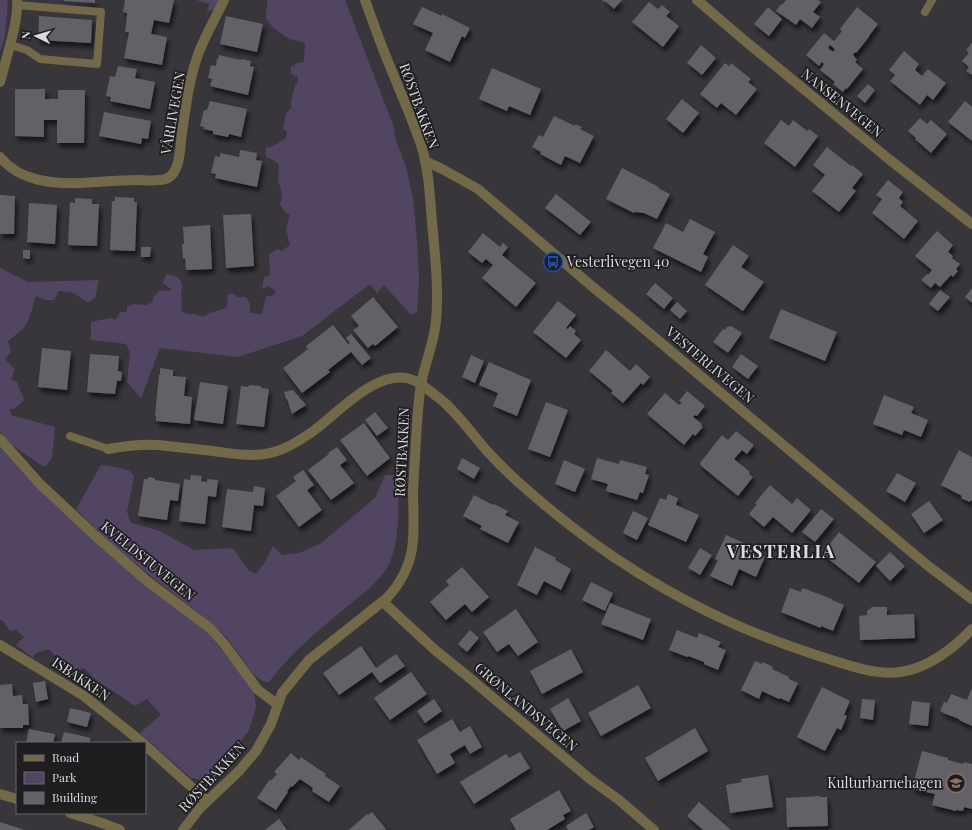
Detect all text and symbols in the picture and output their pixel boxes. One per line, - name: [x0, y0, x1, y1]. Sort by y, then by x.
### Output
- north arrow: [16, 16, 56, 56]
- text: N: [18, 30, 33, 40]
- street label: RØSTBAKKEN: [395, 60, 444, 151]
- street label: NANSENVEGEN: [798, 64, 887, 141]
- street label: VÅRLIVEGEN: [156, 70, 189, 157]
- bus stop icon: Vesterlivegen 40: [542, 251, 564, 273]
- place label: Vesterlivegen 40: [566, 252, 669, 271]
- street label: VESTERLIVEGEN: [661, 321, 759, 407]
- street label: RØSTBAKKEN: [390, 407, 413, 497]
- street label: KVELDSTUVEGEN: [97, 517, 200, 605]
- district label: VESTERLIA: [726, 539, 835, 563]
- street label: ISBAKKEN: [49, 652, 114, 705]
- street label: GRØNLANDSVEGEN: [471, 658, 582, 755]
- street label: RØSTBAKKEN: [174, 737, 249, 816]
- legend: [16, 742, 146, 814]
- text: Road: [52, 749, 79, 765]
- text: Park: [52, 769, 77, 785]
- school or university icon: Kulturbarnehagen: [945, 772, 967, 794]
- place label: Kulturbarnehagen: [827, 773, 943, 792]
- text: Building: [52, 789, 98, 805]

